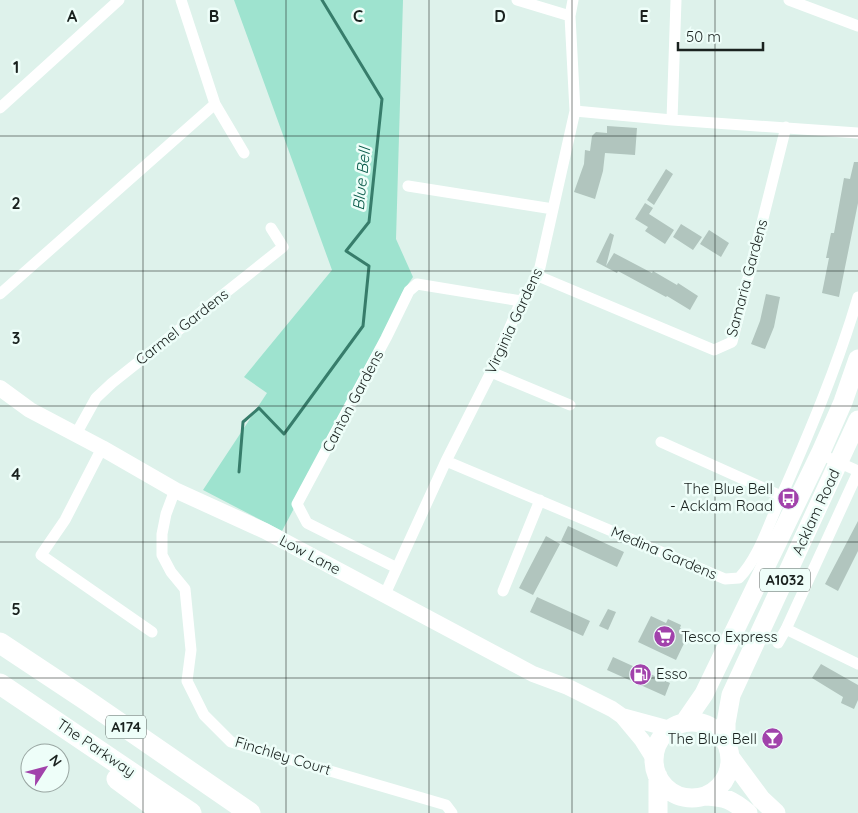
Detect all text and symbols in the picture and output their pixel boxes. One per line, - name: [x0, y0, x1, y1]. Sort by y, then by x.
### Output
- text: A: [67, 6, 78, 26]
- text: B: [209, 6, 219, 26]
- text: C: [353, 6, 363, 26]
- text: D: [494, 6, 506, 26]
- text: E: [639, 6, 649, 26]
- scale bar: [678, 20, 763, 52]
- text: 50 m: [686, 27, 721, 46]
- text: 1: [13, 57, 19, 77]
- water label: Blue Bell: [348, 144, 374, 212]
- text: 2: [11, 193, 21, 213]
- street label: Samaria Gardens: [722, 217, 771, 339]
- street label: Virginia Gardens: [481, 265, 546, 377]
- street label: Carmel Gardens: [131, 284, 232, 369]
- text: 3: [12, 328, 20, 348]
- street label: Canton Gardens: [318, 346, 387, 455]
- text: 4: [11, 464, 21, 484]
- street label: Acklam Road: [787, 466, 844, 558]
- place label: The Blue Bell - Acklam Road: [670, 479, 773, 515]
- bus stop icon: The Blue Bell - Acklam Road: [777, 486, 801, 510]
- street label: Medina Gardens: [608, 522, 720, 583]
- street label: Low Lane: [276, 531, 344, 579]
- road number: A1032: [760, 568, 810, 592]
- text: 5: [11, 599, 21, 619]
- supermarket icon: Tesco Express: [653, 625, 677, 649]
- place label: Tesco Express: [681, 627, 778, 646]
- fuel station icon: Esso: [628, 662, 652, 686]
- place label: Esso: [656, 664, 688, 683]
- street label: The Parkway: [53, 714, 139, 781]
- road number: A174: [106, 716, 146, 739]
- bar icon: The Blue Bell: [761, 727, 785, 751]
- place label: The Blue Bell: [668, 729, 757, 748]
- street label: Finchley Court: [233, 732, 333, 779]
- north arrow: [20, 743, 70, 793]
- text: N: [45, 751, 66, 770]

